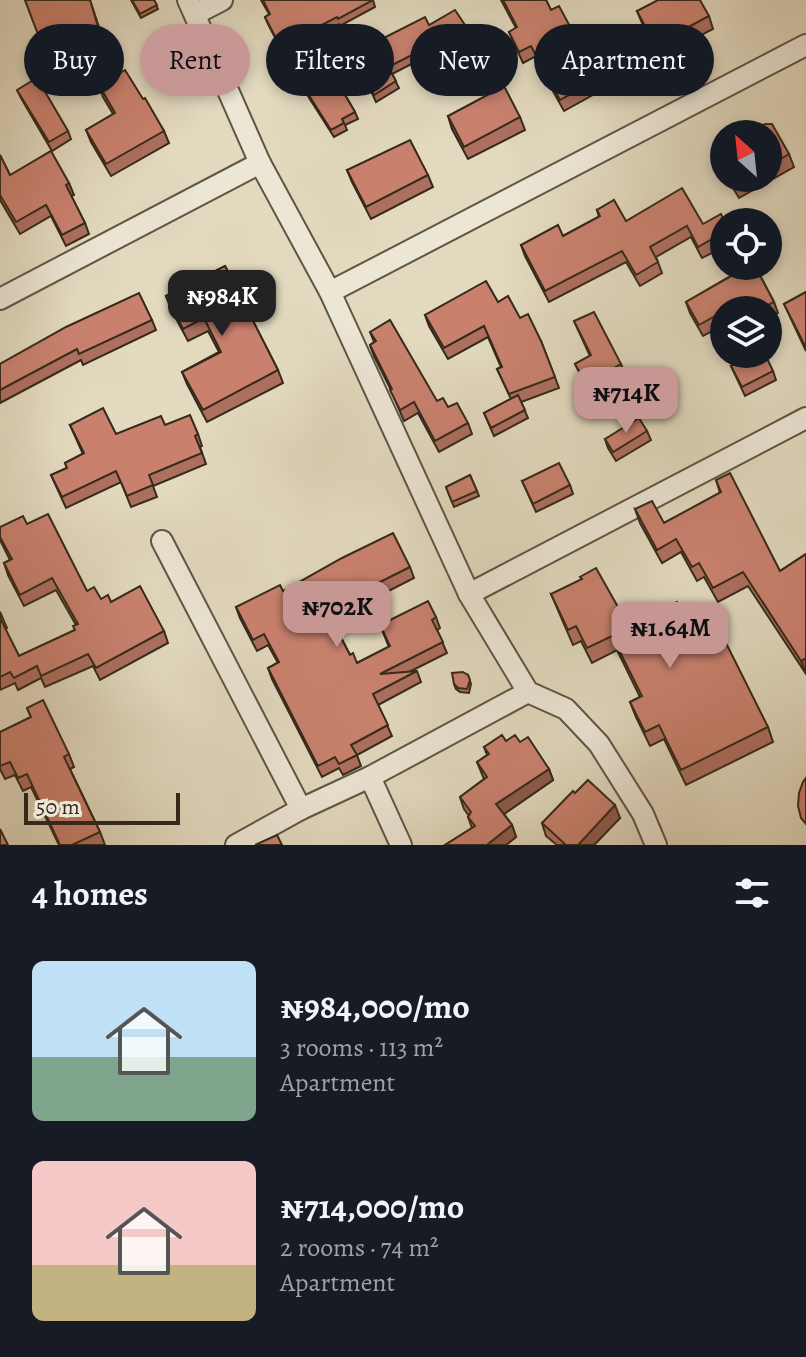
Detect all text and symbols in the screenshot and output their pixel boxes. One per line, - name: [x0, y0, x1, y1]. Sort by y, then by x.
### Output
- chip: Buy: [24, 24, 124, 96]
- chip: Rent: [140, 24, 250, 96]
- chip: Filters: [266, 24, 394, 96]
- chip: New: [410, 24, 518, 96]
- chip: Apartment: [534, 24, 714, 96]
- north arrow: [710, 120, 782, 192]
- map controls: [710, 120, 782, 368]
- button: locate: [710, 208, 782, 280]
- pin: ₦984K: [166, 270, 278, 338]
- text: ₦984K: [186, 278, 258, 313]
- button: layers: [710, 296, 782, 368]
- pin: ₦714K: [570, 367, 682, 435]
- text: ₦714K: [592, 375, 660, 410]
- pin: ₦702K: [281, 581, 393, 649]
- text: ₦702K: [301, 589, 373, 624]
- pin: ₦1.64M: [605, 602, 735, 670]
- text: ₦1.64M: [629, 610, 711, 645]
- scale bar: [24, 789, 180, 825]
- text: 50 m: [36, 792, 80, 822]
- text: 4 homes: [32, 870, 148, 917]
- icon: filters: [730, 871, 774, 915]
- text: ₦984,000/mo: [280, 983, 470, 1030]
- icon: home: [96, 993, 192, 1089]
- text: 3 rooms · 113 m²: [280, 1030, 443, 1065]
- text: Apartment: [280, 1065, 395, 1100]
- text: ₦714,000/mo: [280, 1183, 464, 1230]
- icon: home: [96, 1193, 192, 1289]
- text: 2 rooms · 74 m²: [280, 1230, 439, 1265]
- text: Apartment: [280, 1265, 395, 1300]

